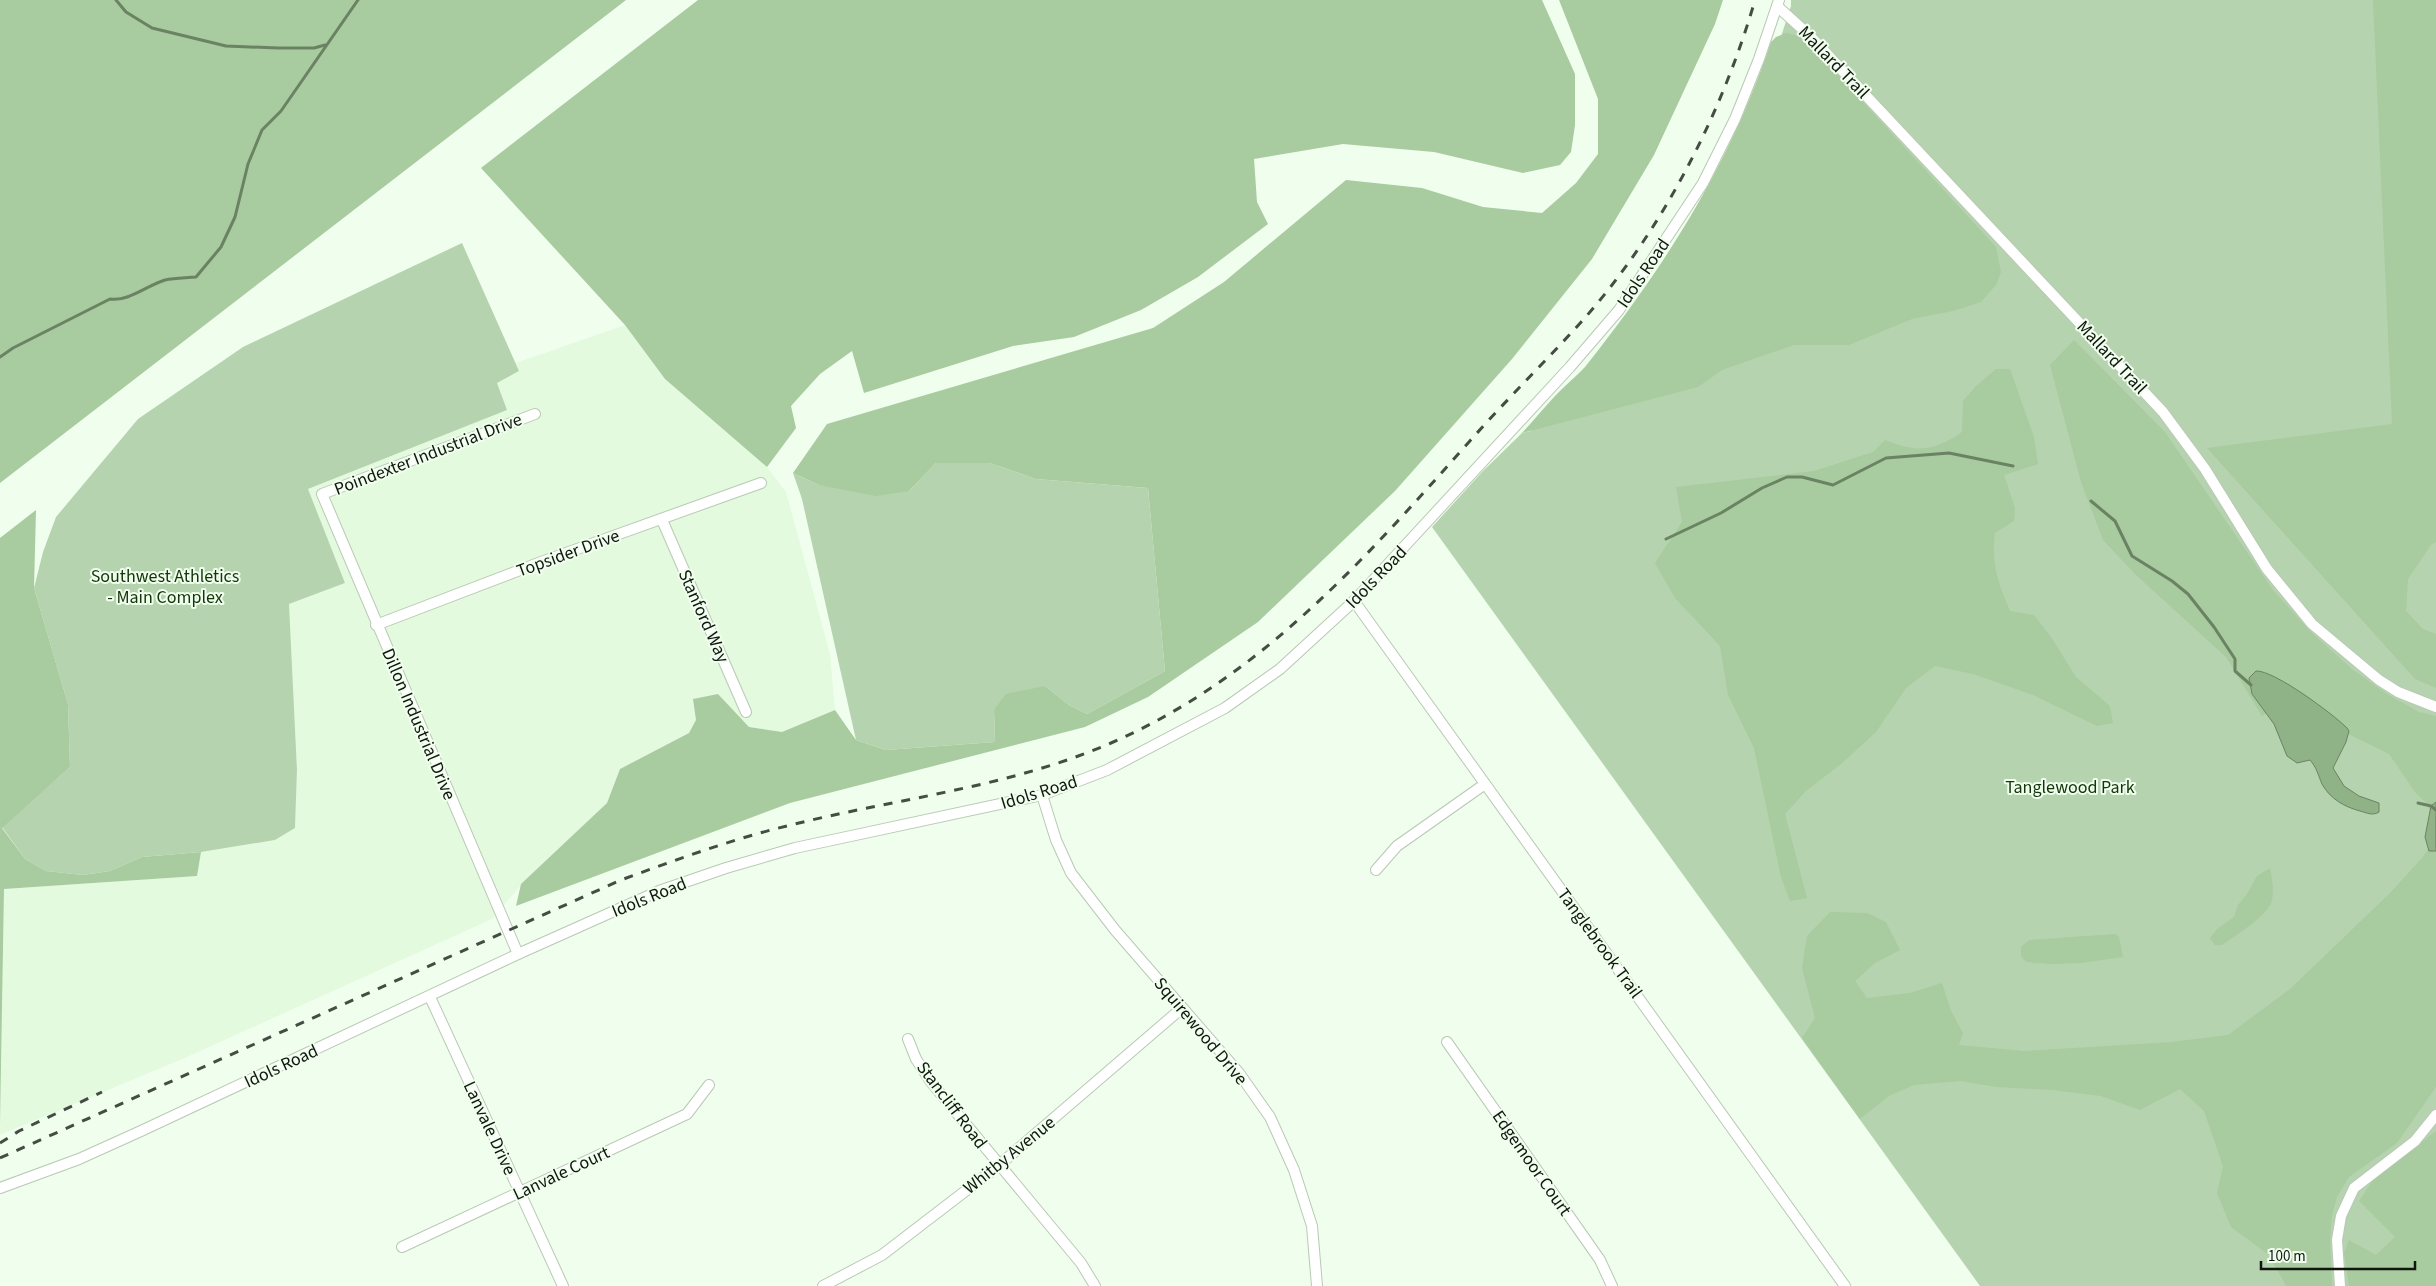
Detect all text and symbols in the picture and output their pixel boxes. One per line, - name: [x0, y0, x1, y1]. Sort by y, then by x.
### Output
- street label: Mallard Trail: [1792, 20, 1875, 104]
- street label: Idols Road: [1611, 234, 1676, 313]
- street label: Mallard Trail: [2071, 315, 2152, 400]
- street label: Poindexter Industrial Drive: [331, 407, 526, 502]
- street label: Topsider Drive: [513, 523, 623, 584]
- street label: Idols Road: [1340, 540, 1413, 614]
- park label: Southwest Athletics - Main Complex: [91, 564, 239, 610]
- street label: Stanford Way: [672, 566, 735, 667]
- street label: Dillon Industrial Drive: [375, 645, 462, 804]
- street label: Idols Road: [998, 769, 1081, 816]
- park label: Tanglewood Park: [2005, 775, 2135, 800]
- street label: Idols Road: [608, 871, 690, 924]
- street label: Tanglebrook Trail: [1551, 883, 1648, 1003]
- street label: Squirewood Drive: [1148, 972, 1253, 1091]
- street label: Idols Road: [240, 1038, 322, 1094]
- street label: Stancliff Road: [910, 1056, 993, 1154]
- street label: Lanvale Drive: [457, 1077, 522, 1179]
- street label: Edgemoor Court: [1486, 1106, 1577, 1221]
- street label: Whitby Avenue: [958, 1110, 1061, 1200]
- street label: Lanvale Court: [509, 1140, 614, 1207]
- scale bar: [2261, 1238, 2415, 1270]
- text: 100 m: [2268, 1246, 2306, 1267]

